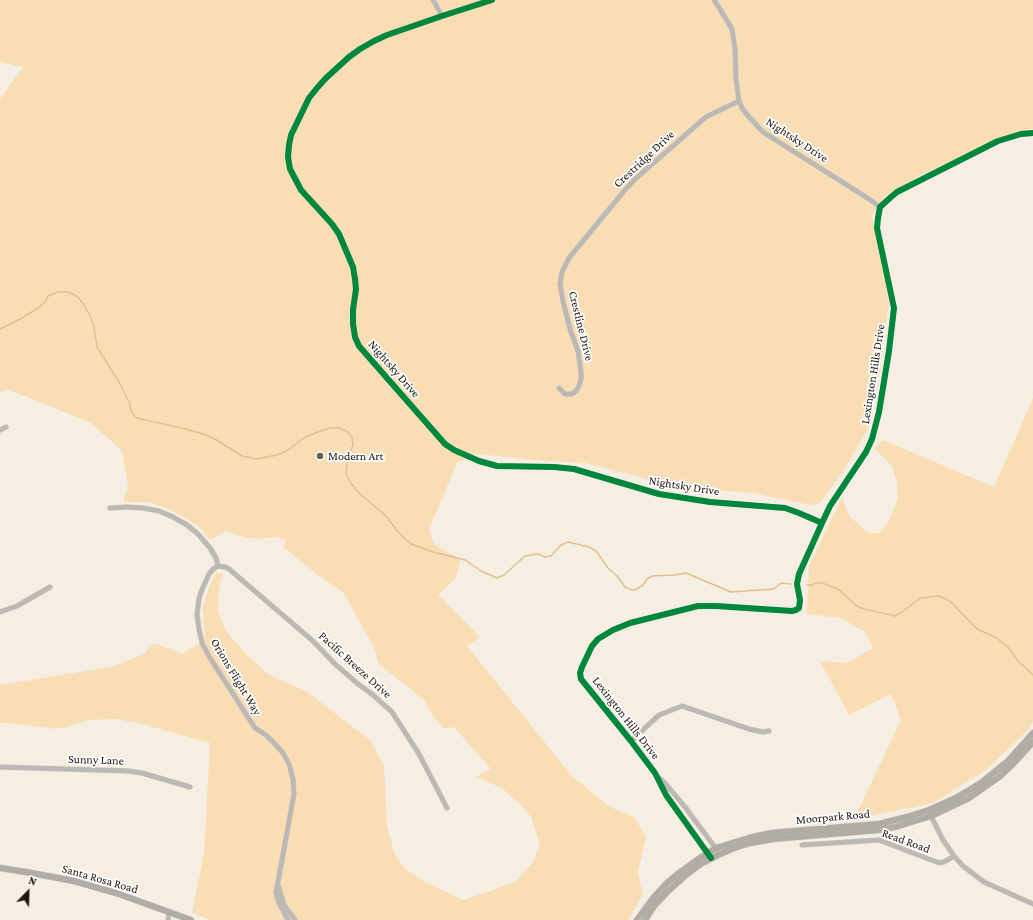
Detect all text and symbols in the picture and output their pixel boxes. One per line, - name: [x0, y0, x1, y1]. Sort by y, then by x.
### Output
- street label: Nightsky Drive: [763, 115, 831, 165]
- street label: Crestridge Drive: [611, 127, 677, 191]
- street label: Crestline Drive: [565, 290, 597, 362]
- street label: Lexington Hills Drive: [858, 323, 888, 425]
- street label: Nightsky Drive: [365, 337, 423, 401]
- place label: Modern Art: [328, 449, 384, 463]
- marker: Modern Art: [315, 451, 325, 461]
- street label: Nightsky Drive: [648, 473, 720, 499]
- street label: Pacific Breeze Drive: [316, 629, 394, 701]
- street label: Orions Flight Way: [207, 636, 265, 718]
- street label: Lexington Hills Drive: [589, 674, 663, 762]
- street label: Sunny Lane: [68, 752, 124, 768]
- street label: Moorpark Road: [795, 807, 871, 827]
- street label: Read Road: [880, 826, 932, 856]
- street label: Santa Rosa Road: [60, 861, 140, 897]
- north arrow: [8, 872, 48, 912]
- text: N: [27, 874, 38, 888]

